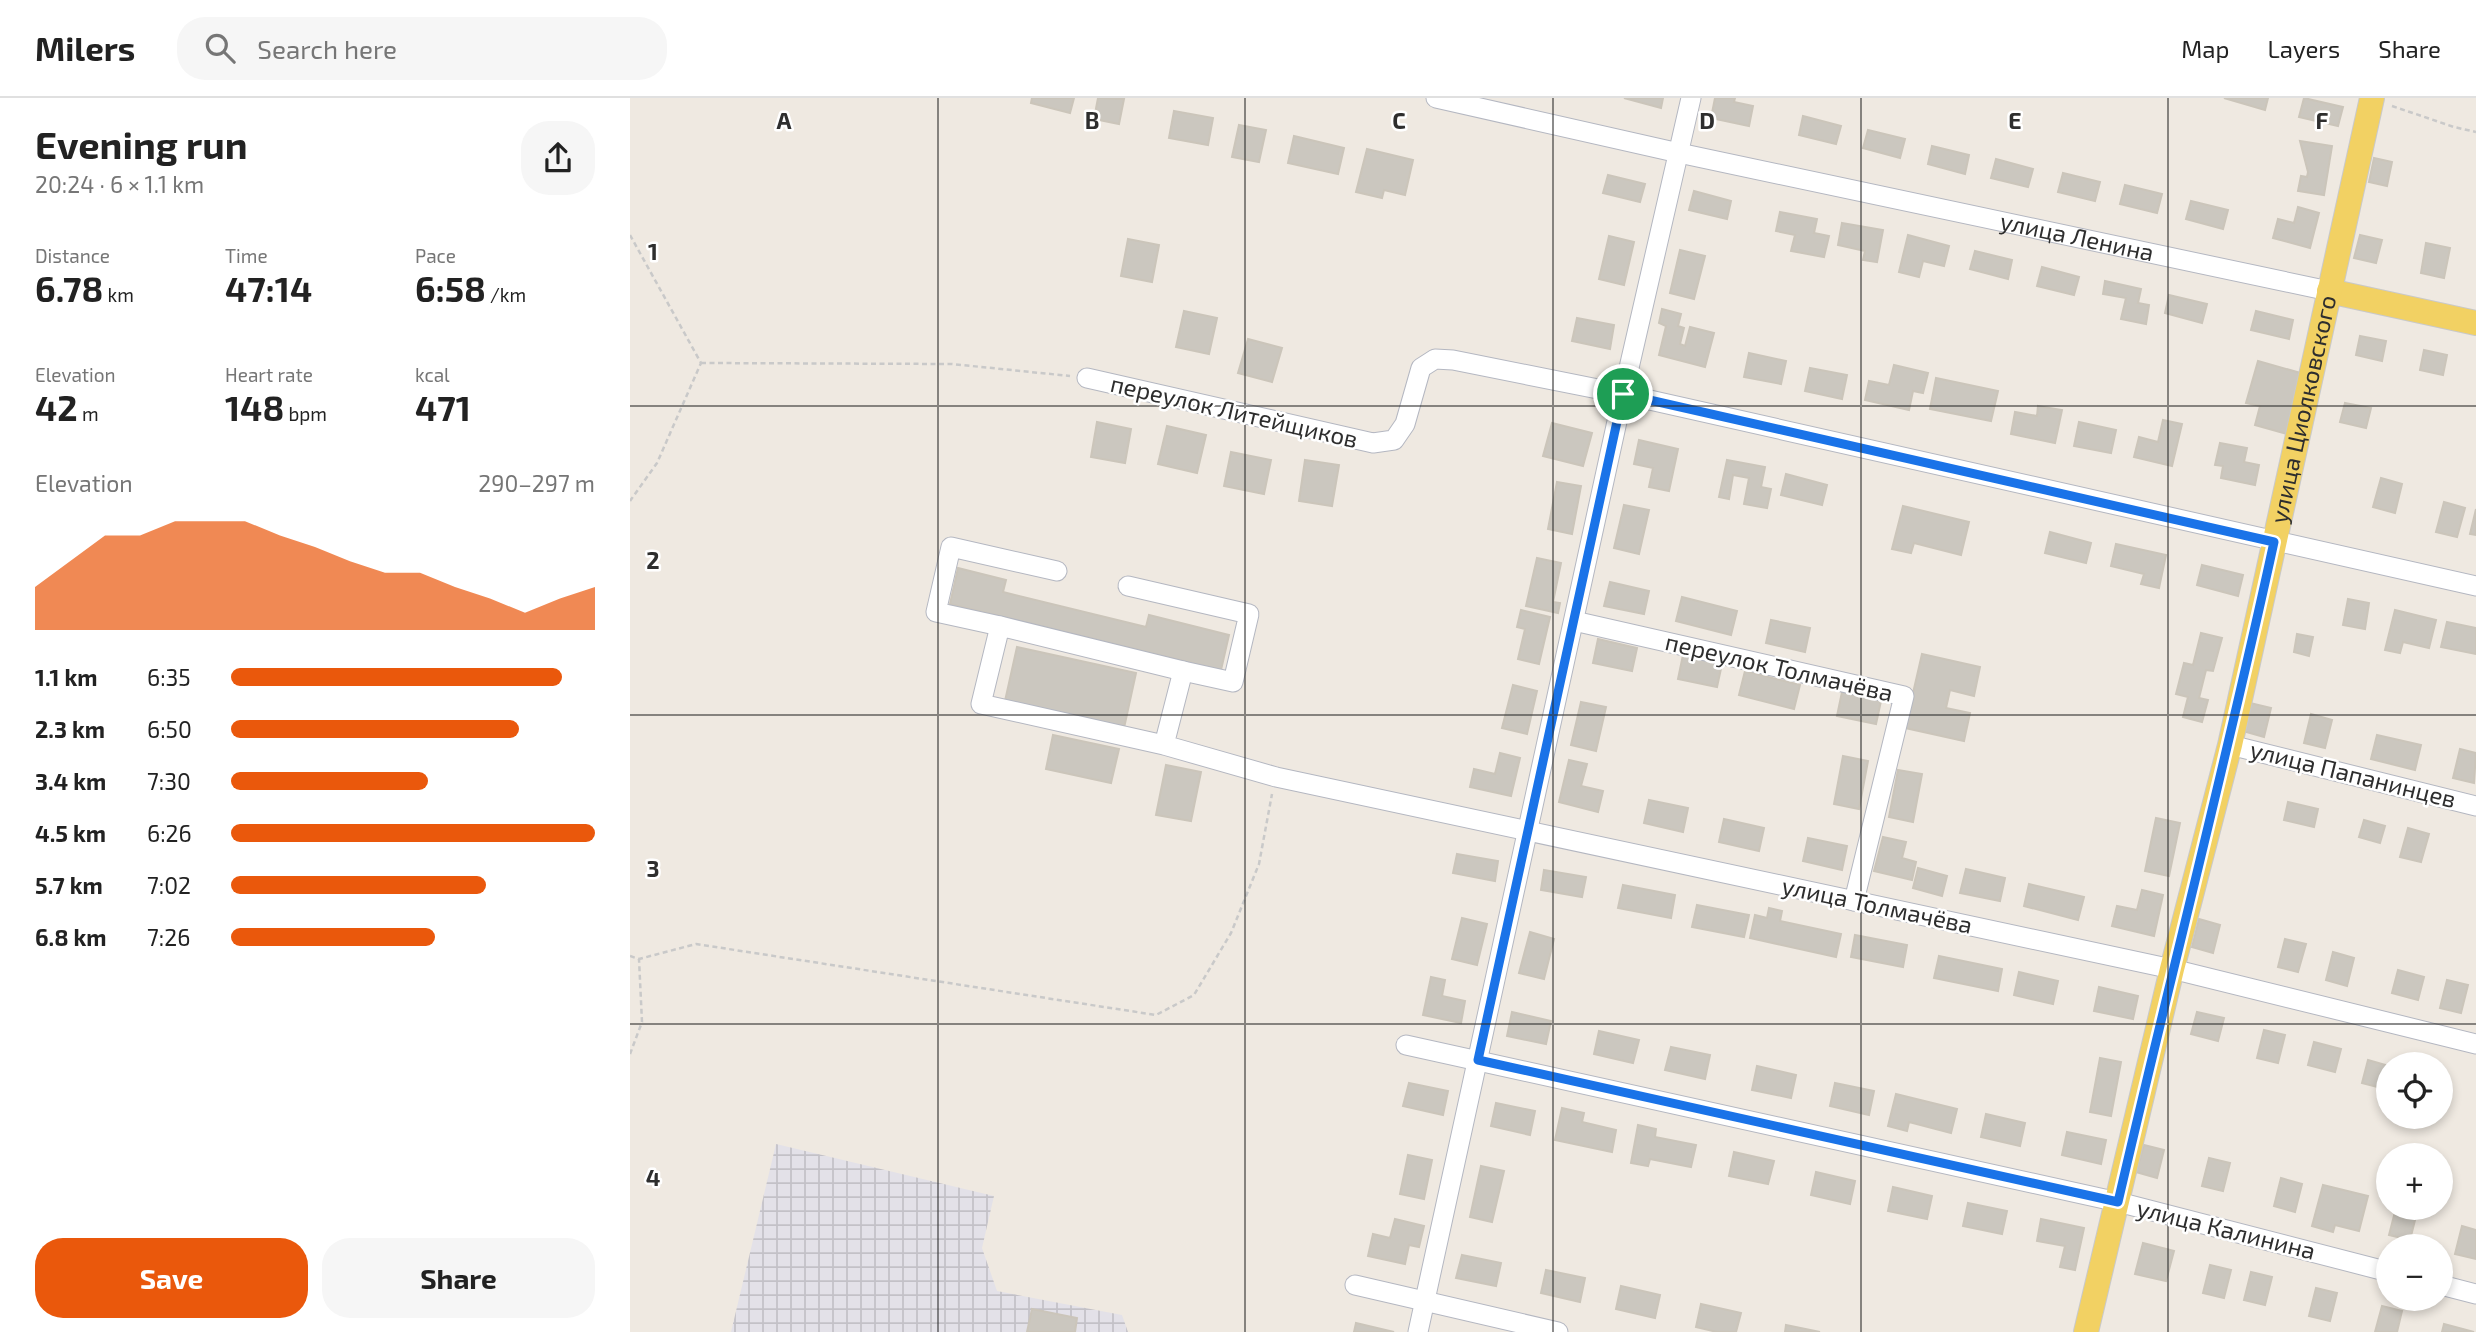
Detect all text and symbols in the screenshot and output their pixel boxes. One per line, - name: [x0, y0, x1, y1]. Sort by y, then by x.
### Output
- search box: [177, 17, 667, 80]
- text: Milers: [35, 28, 135, 68]
- icon: search: [201, 29, 239, 67]
- text: Search here: [257, 33, 397, 64]
- text: Map: [2181, 34, 2229, 63]
- text: Layers: [2267, 34, 2340, 63]
- text: Share: [2378, 34, 2441, 63]
- text: A: [776, 106, 792, 134]
- text: B: [1085, 106, 1099, 134]
- text: C: [1392, 106, 1406, 134]
- text: D: [1699, 106, 1715, 134]
- text: E: [2008, 106, 2022, 134]
- text: F: [2316, 106, 2329, 134]
- text: Evening run: [35, 121, 248, 167]
- button: share: [521, 121, 595, 195]
- text: 20:24 · 6 × 1.1 km: [35, 170, 204, 198]
- street label: улица Ленина: [1998, 206, 2157, 266]
- text: 1: [648, 237, 658, 265]
- text: Distance: [35, 244, 110, 267]
- text: Time: [225, 244, 268, 267]
- text: Pace: [415, 244, 456, 267]
- text: 6.78: [35, 267, 103, 309]
- text: 47:14: [225, 267, 312, 309]
- text: 6:58: [415, 267, 486, 309]
- text: km: [103, 283, 134, 306]
- text: /km: [486, 283, 526, 306]
- street label: улица Циолковского: [2263, 292, 2341, 526]
- text: Elevation: [35, 363, 116, 386]
- text: Heart rate: [225, 363, 313, 386]
- text: kcal: [415, 363, 450, 386]
- pin: [1593, 364, 1653, 424]
- street label: переулок Литейщиков: [1108, 368, 1361, 454]
- icon: arrive: [1604, 375, 1642, 413]
- text: 42: [35, 386, 78, 428]
- text: 148: [225, 386, 284, 428]
- text: 471: [415, 386, 471, 428]
- text: m: [78, 402, 99, 425]
- text: bpm: [284, 402, 327, 425]
- text: Elevation: [35, 469, 133, 497]
- text: 290–297 m: [478, 469, 595, 497]
- text: 2: [646, 546, 660, 574]
- street label: переулок Толмачёва: [1662, 626, 1896, 708]
- text: 1.1 km: [35, 663, 98, 691]
- text: 6:35: [147, 663, 191, 691]
- text: 2.3 km: [35, 715, 105, 743]
- text: 6:50: [147, 715, 192, 743]
- street label: улица Папанинцев: [2247, 734, 2459, 814]
- text: 3.4 km: [35, 767, 106, 795]
- text: 7:30: [147, 767, 191, 795]
- text: 4.5 km: [35, 819, 106, 847]
- text: 6:26: [147, 819, 192, 847]
- text: 3: [646, 854, 660, 882]
- street label: улица Толмачёва: [1779, 870, 1975, 940]
- text: 5.7 km: [35, 871, 103, 899]
- text: 7:02: [147, 871, 191, 899]
- text: 6.8 km: [35, 923, 107, 951]
- text: 7:26: [147, 923, 190, 951]
- map controls: [2376, 1052, 2453, 1311]
- button: locate: [2376, 1052, 2453, 1129]
- button: +: [2376, 1143, 2453, 1220]
- text: 4: [646, 1163, 660, 1191]
- street label: улица Калинина: [2134, 1192, 2319, 1266]
- button: −: [2376, 1234, 2453, 1311]
- button: Save: [35, 1238, 308, 1318]
- button: Share: [322, 1238, 595, 1318]

